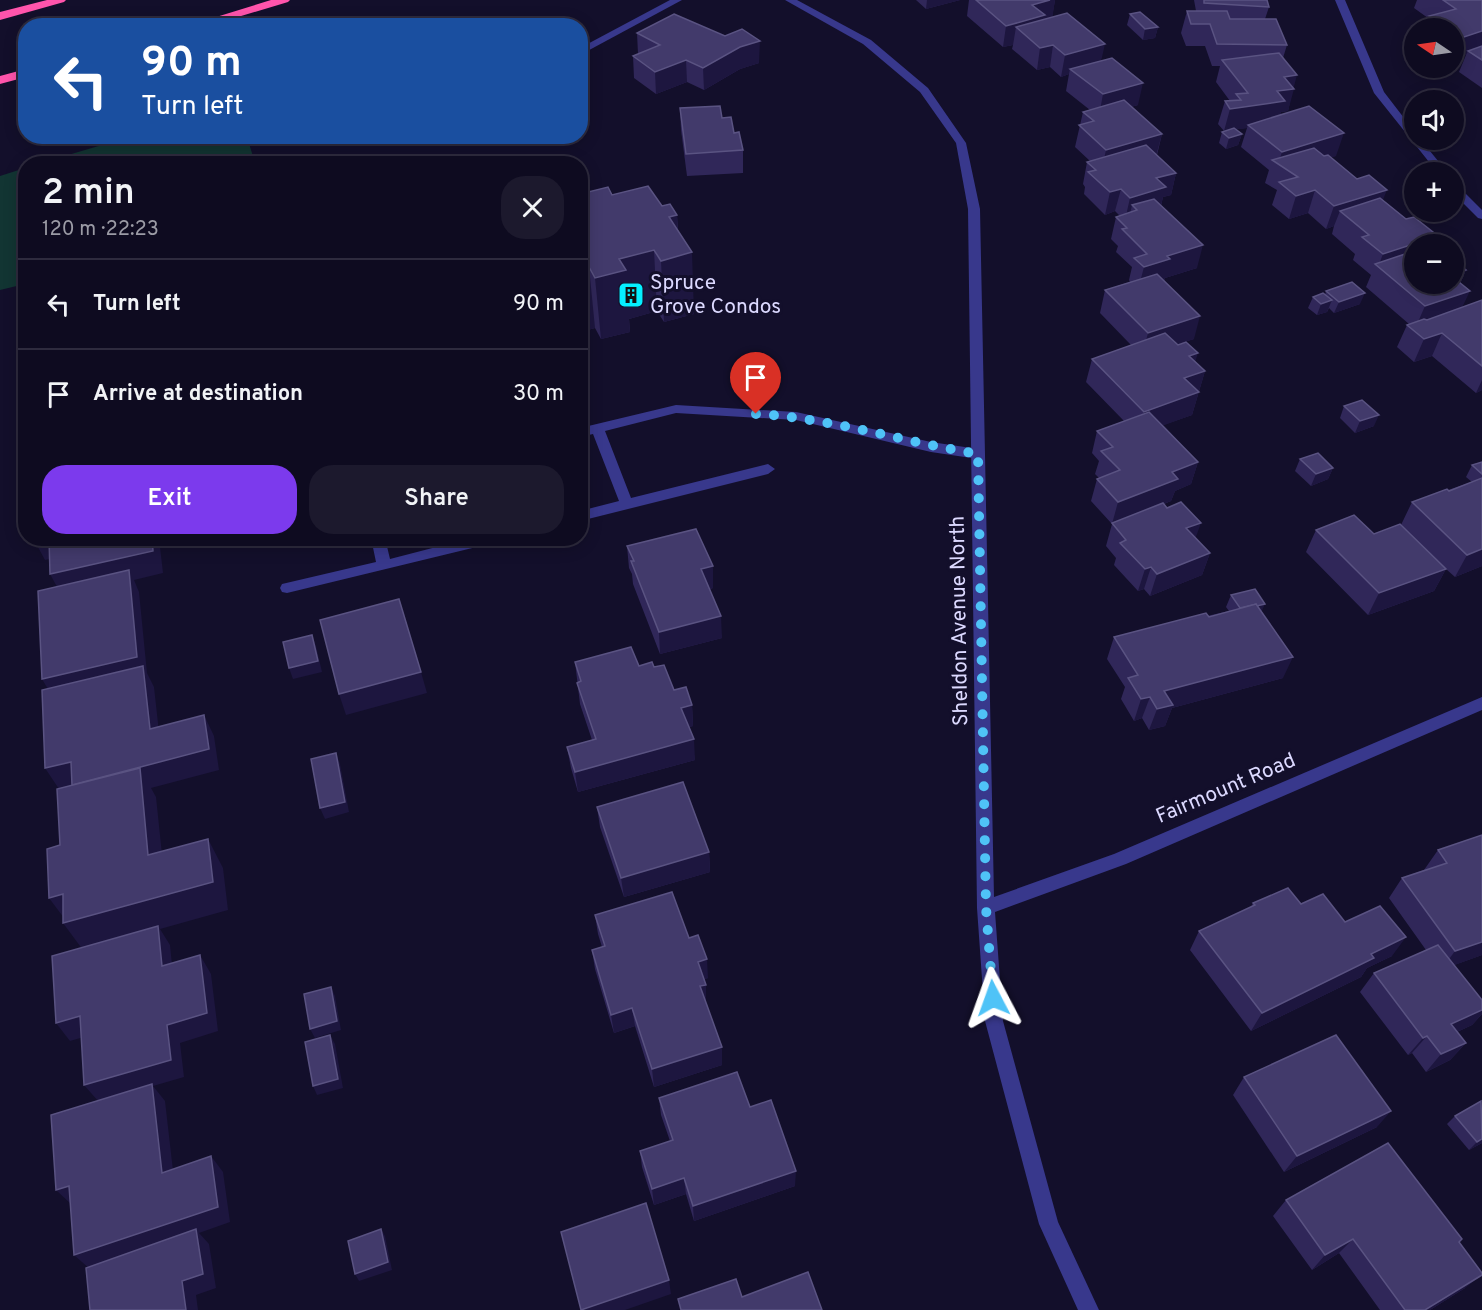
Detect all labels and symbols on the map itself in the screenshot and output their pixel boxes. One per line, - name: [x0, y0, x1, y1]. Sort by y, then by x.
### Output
- north arrow: [1404, 18, 1464, 78]
- place label: Spruce Grove Condos: [650, 270, 781, 321]
- building icon: Spruce Grove Condos: [616, 280, 646, 310]
- pin: [730, 352, 781, 414]
- street label: Sheldon Avenue North: [945, 516, 975, 726]
- street label: Fairmount Road: [1152, 747, 1300, 831]
- position arrow: [961, 966, 1025, 1030]

